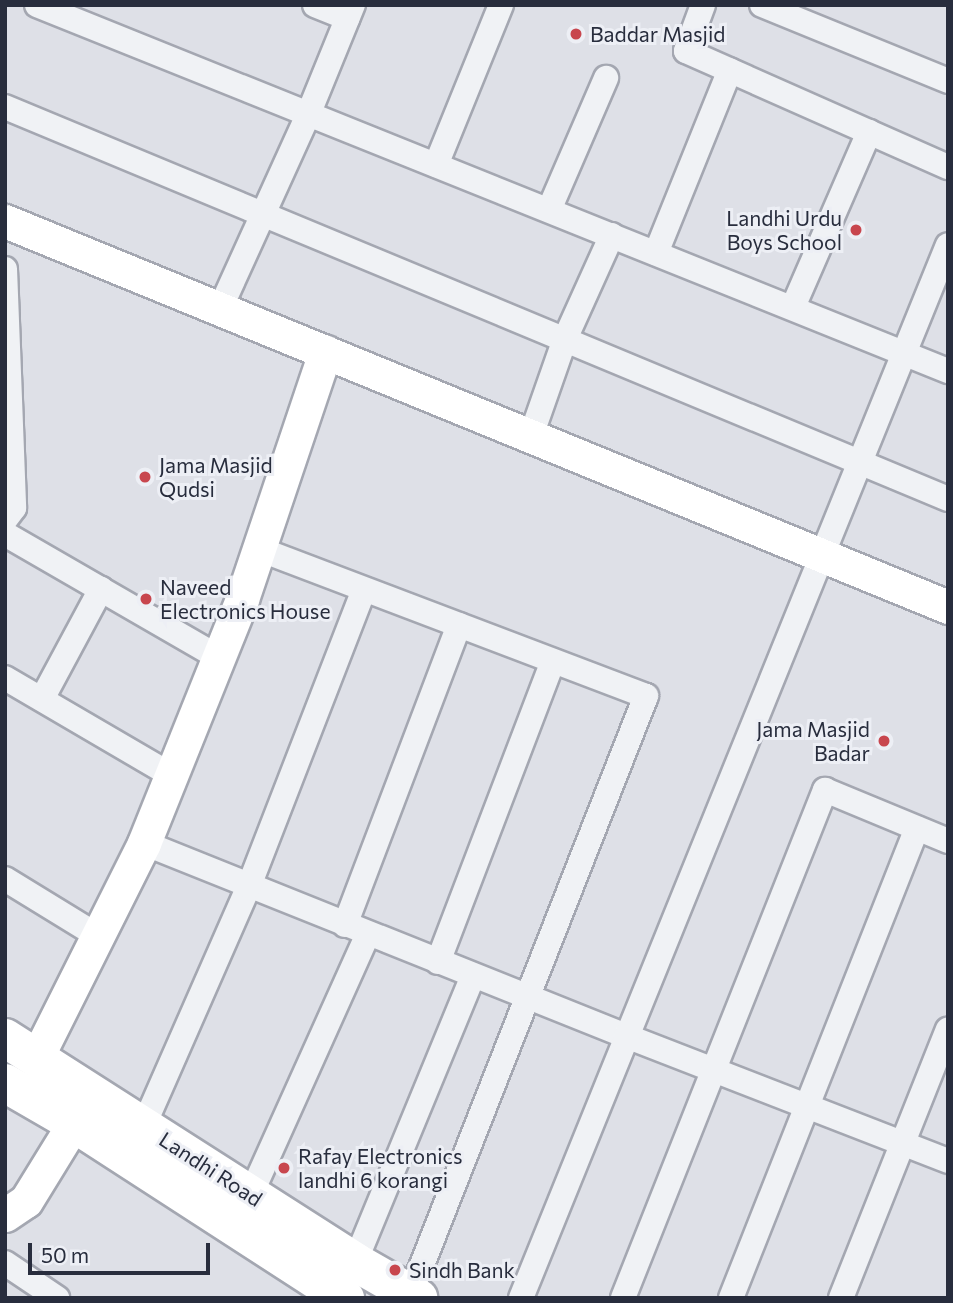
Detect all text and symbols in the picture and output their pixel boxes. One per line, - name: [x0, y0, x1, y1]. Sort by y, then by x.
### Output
- place label: Baddar Masjid: [590, 21, 726, 47]
- marker: Baddar Masjid: [568, 26, 584, 42]
- place label: Landhi Urdu Boys School: [726, 205, 842, 255]
- marker: Landhi Urdu Boys School: [848, 222, 864, 238]
- place label: Jama Masjid Qudsi: [159, 452, 273, 502]
- marker: Jama Masjid Qudsi: [137, 469, 153, 485]
- place label: Naveed Electronics House: [160, 574, 330, 624]
- marker: Naveed Electronics House: [138, 591, 154, 607]
- place label: Jama Masjid Badar: [756, 716, 870, 766]
- marker: Jama Masjid Badar: [876, 733, 892, 749]
- street label: Landhi Road: [155, 1126, 267, 1212]
- place label: Rafay Electronics landhi 6 korangi: [298, 1143, 463, 1193]
- marker: Rafay Electronics landhi 6 korangi: [276, 1160, 292, 1176]
- scale bar: [32, 1230, 214, 1274]
- text: 50 m: [41, 1242, 89, 1267]
- place label: Sindh Bank: [409, 1257, 515, 1283]
- marker: Sindh Bank: [387, 1262, 403, 1278]

